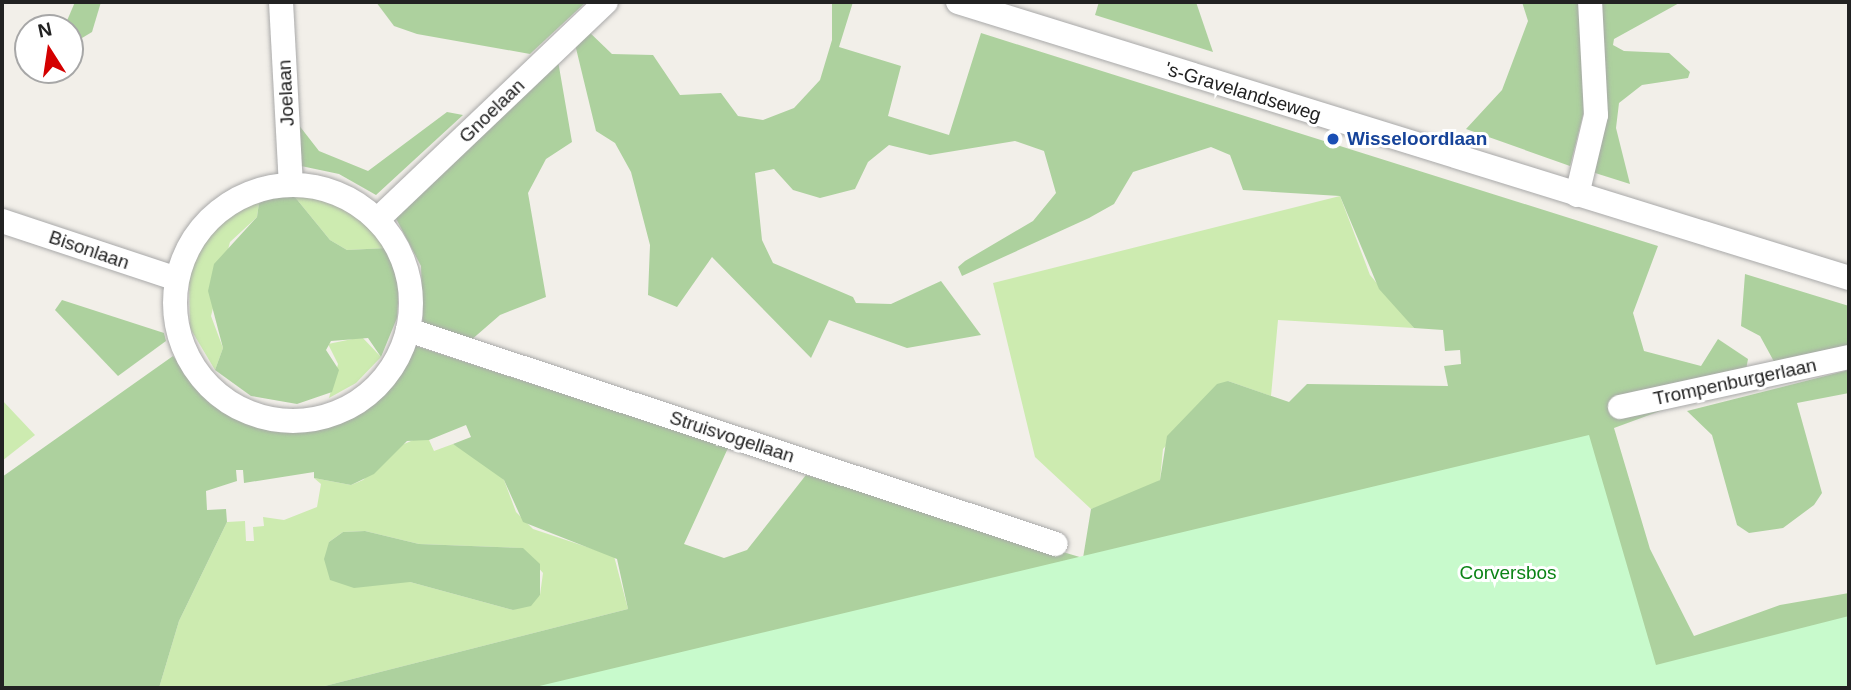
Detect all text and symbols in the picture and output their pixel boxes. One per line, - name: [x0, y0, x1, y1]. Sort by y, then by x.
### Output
- north arrow: [14, 14, 84, 84]
- text: N: [36, 18, 54, 42]
- street label: 's-Gravelandseweg: [1162, 57, 1324, 127]
- street label: Joelaan: [273, 59, 299, 127]
- street label: Gnoelaan: [454, 74, 530, 148]
- place label: Wisseloordlaan: [1347, 128, 1487, 150]
- marker: Wisseloordlaan: [1325, 131, 1341, 147]
- street label: Bisonlaan: [46, 226, 132, 274]
- street label: Trompenburgerlaan: [1651, 354, 1819, 410]
- street label: Struisvogellaan: [667, 406, 797, 468]
- park label: Corversbos: [1459, 562, 1557, 584]

